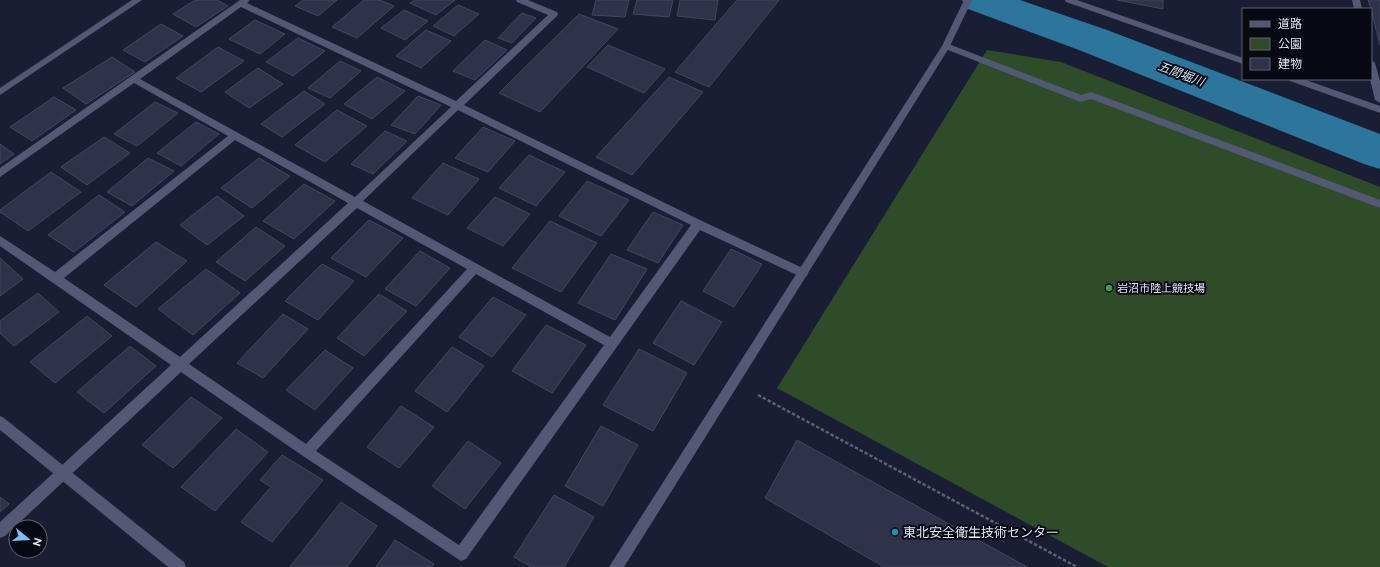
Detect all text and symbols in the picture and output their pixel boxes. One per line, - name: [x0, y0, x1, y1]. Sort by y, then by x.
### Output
- legend: [1242, 8, 1372, 80]
- text: 道路: [1278, 17, 1302, 30]
- text: 公園: [1278, 37, 1302, 50]
- text: 建物: [1278, 57, 1302, 70]
- water label: 五間堀川: [1156, 59, 1208, 89]
- place label: 岩沼市陸上競技場: [1117, 282, 1205, 294]
- marker: 岩沼市陸上競技場: [1104, 283, 1114, 293]
- north arrow: [8, 519, 48, 559]
- place label: 東北安全衛生技術センター: [903, 525, 1059, 539]
- marker: 東北安全衛生技術センター: [890, 527, 900, 537]
- text: N: [31, 536, 44, 548]

